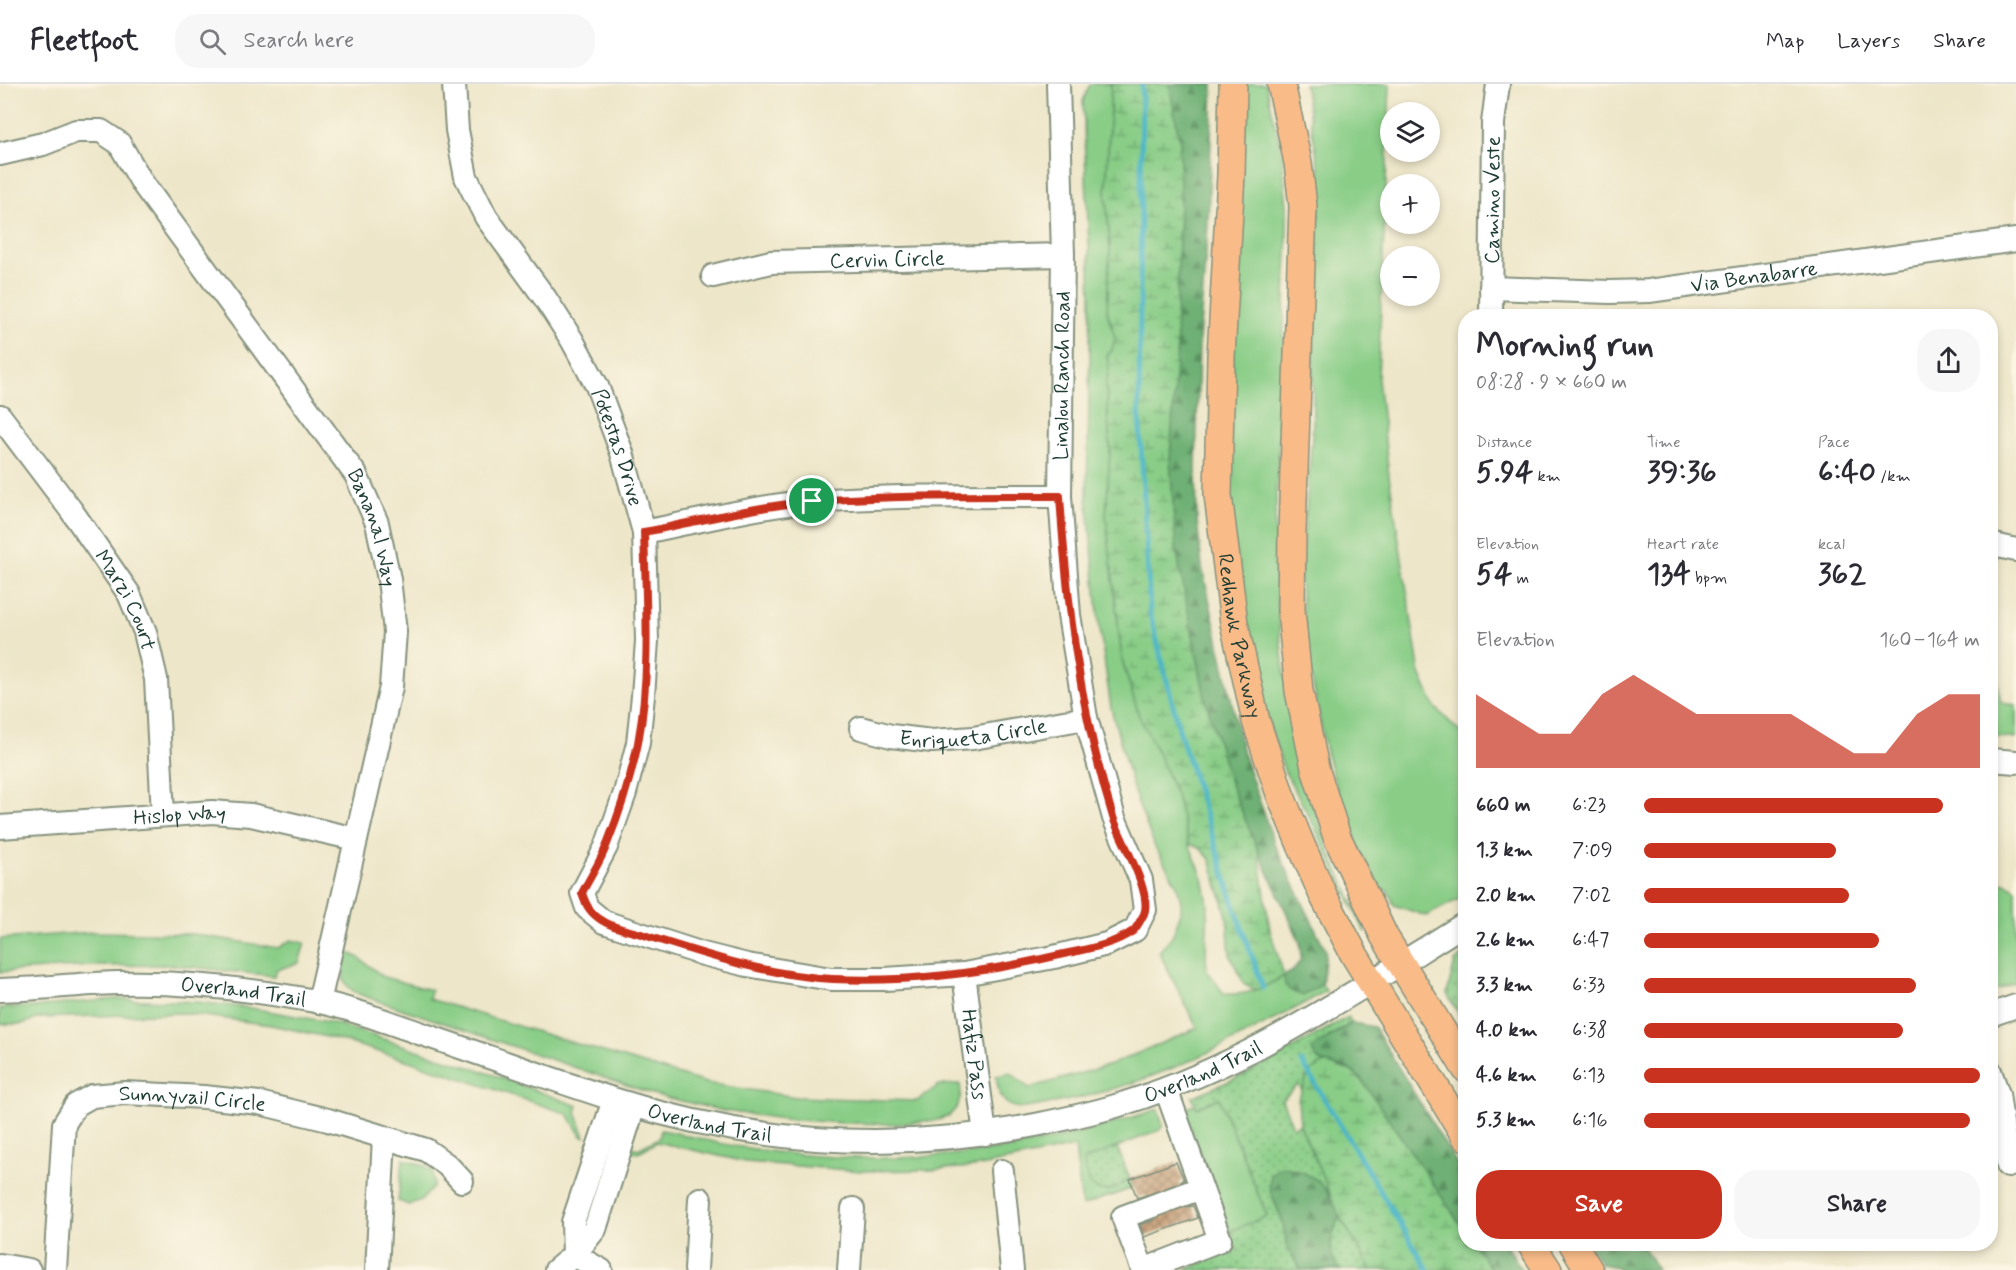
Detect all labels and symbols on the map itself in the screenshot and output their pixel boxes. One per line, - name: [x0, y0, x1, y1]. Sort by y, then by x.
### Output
- street label: Camino Veste: [1479, 136, 1508, 264]
- street label: Cervin Circle: [829, 245, 945, 276]
- street label: Via Benabarre: [1689, 255, 1819, 300]
- street label: Linalou Ranch Road: [1047, 291, 1078, 461]
- street label: Potestas Drive: [584, 385, 649, 510]
- street label: Bananal Way: [340, 465, 403, 588]
- pin: [786, 475, 837, 526]
- street label: Marzi Court: [87, 544, 162, 653]
- street label: Redhawk Parkway: [1210, 552, 1268, 721]
- street label: Enriqueta Circle: [898, 712, 1049, 756]
- street label: Hislop Way: [132, 799, 227, 833]
- street label: Overland Trail: [180, 971, 308, 1014]
- street label: Hafiz Pass: [954, 1007, 993, 1102]
- street label: Overland Trail: [1140, 1034, 1267, 1111]
- street label: Sunnyvail Circle: [118, 1080, 269, 1119]
- street label: Overland Trail: [644, 1097, 773, 1150]

